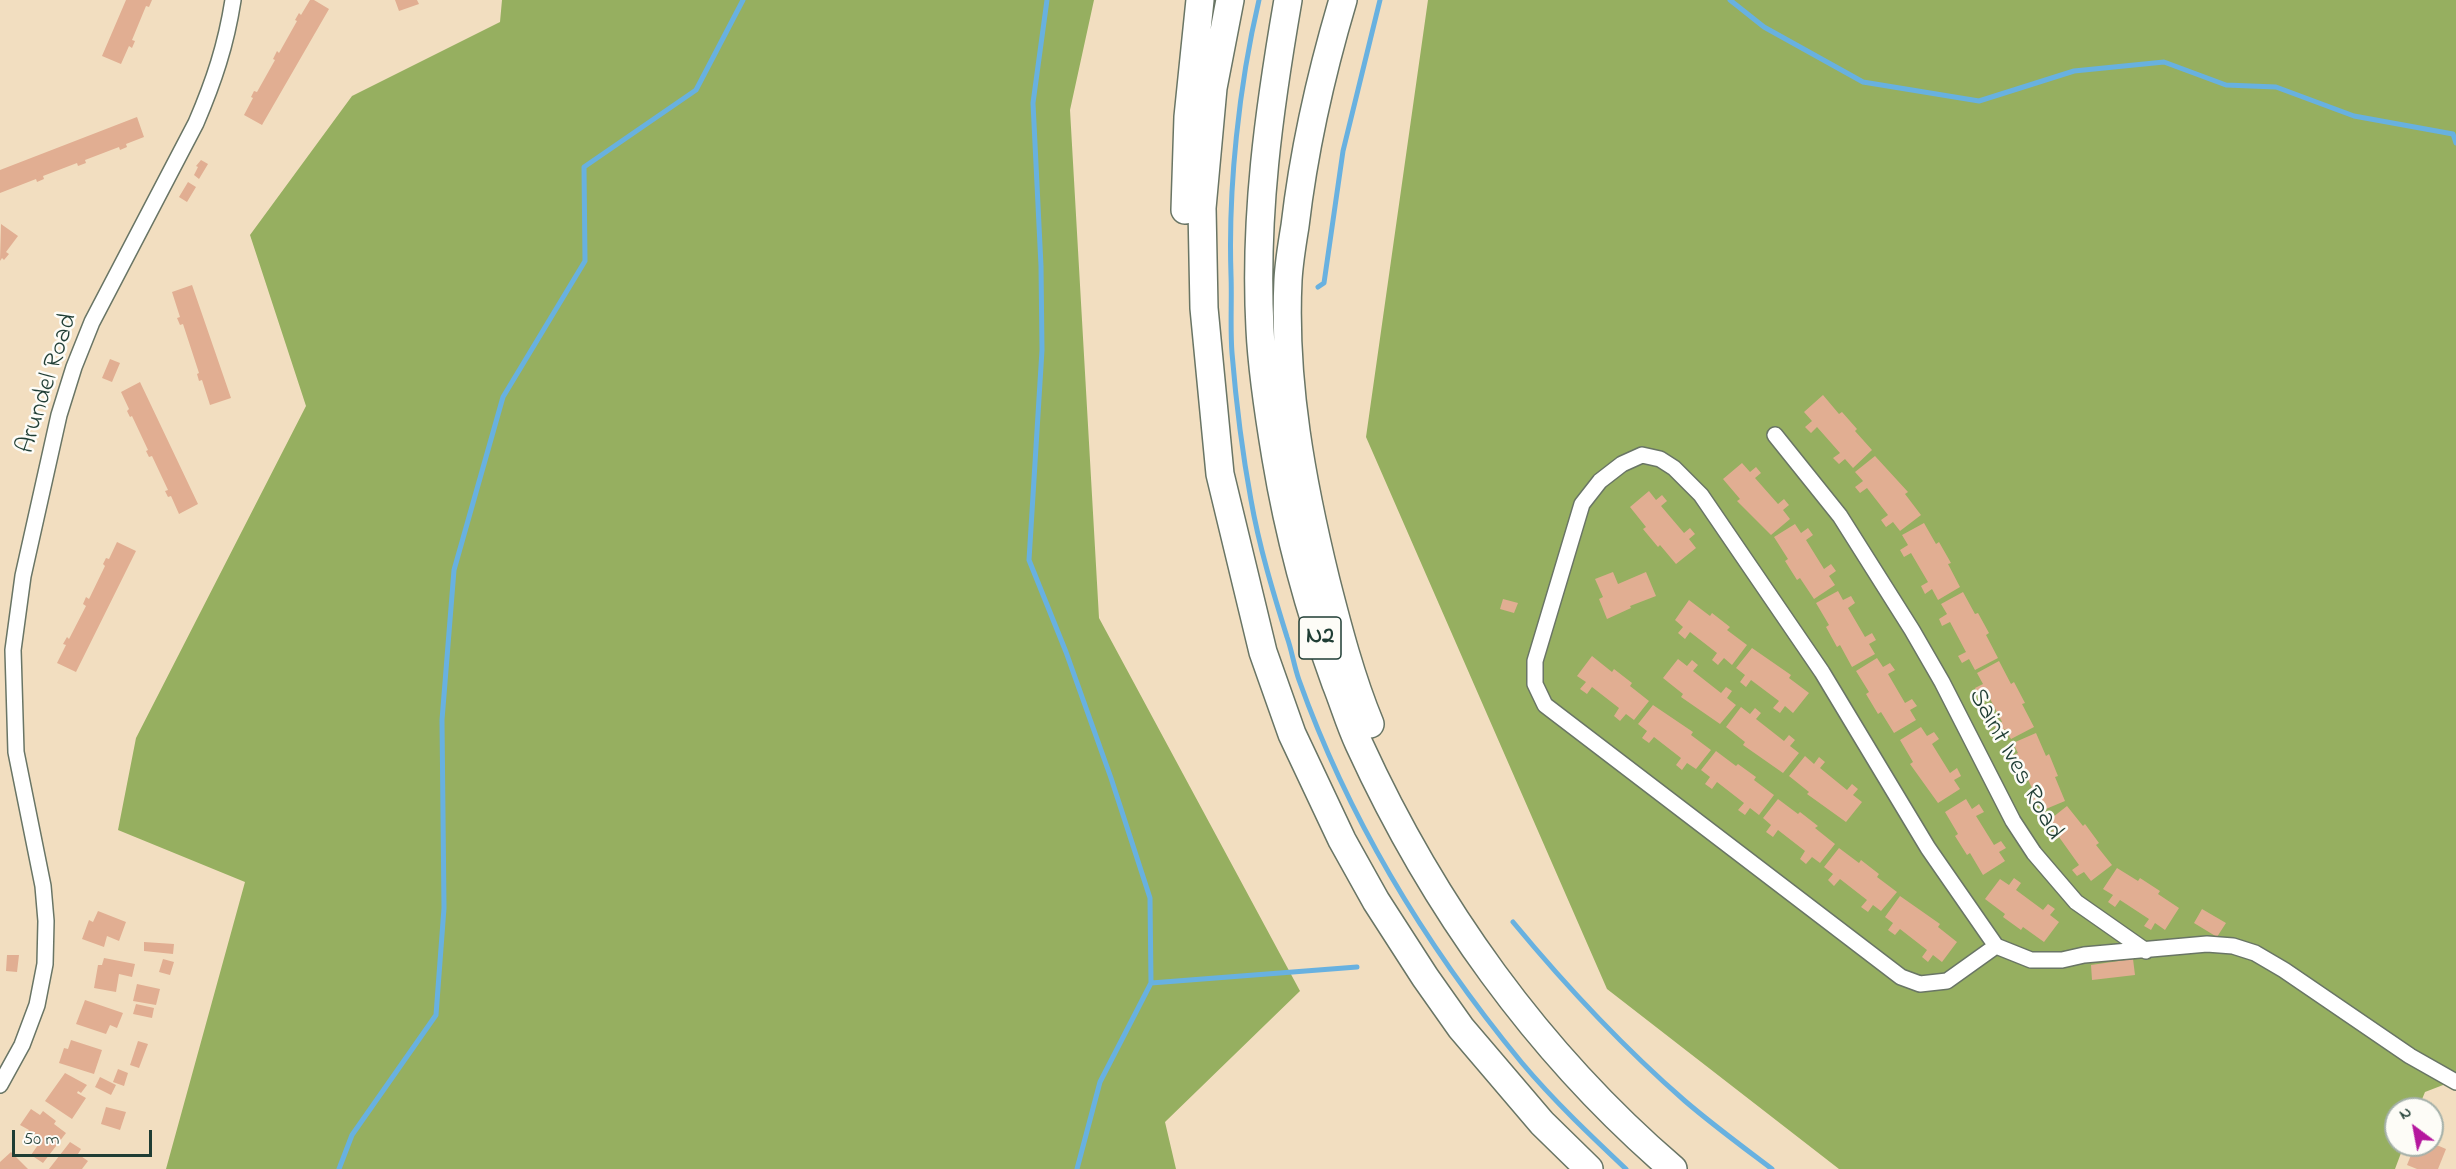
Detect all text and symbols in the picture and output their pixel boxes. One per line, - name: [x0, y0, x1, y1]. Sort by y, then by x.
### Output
- street label: Arundel Road: [12, 310, 86, 458]
- road number: N2: [1299, 617, 1341, 659]
- street label: Saint Ives Road: [1960, 684, 2068, 846]
- north arrow: [2384, 1097, 2444, 1157]
- text: N: [2395, 1100, 2416, 1126]
- scale bar: [15, 1118, 154, 1156]
- text: 50 m: [23, 1127, 60, 1153]

